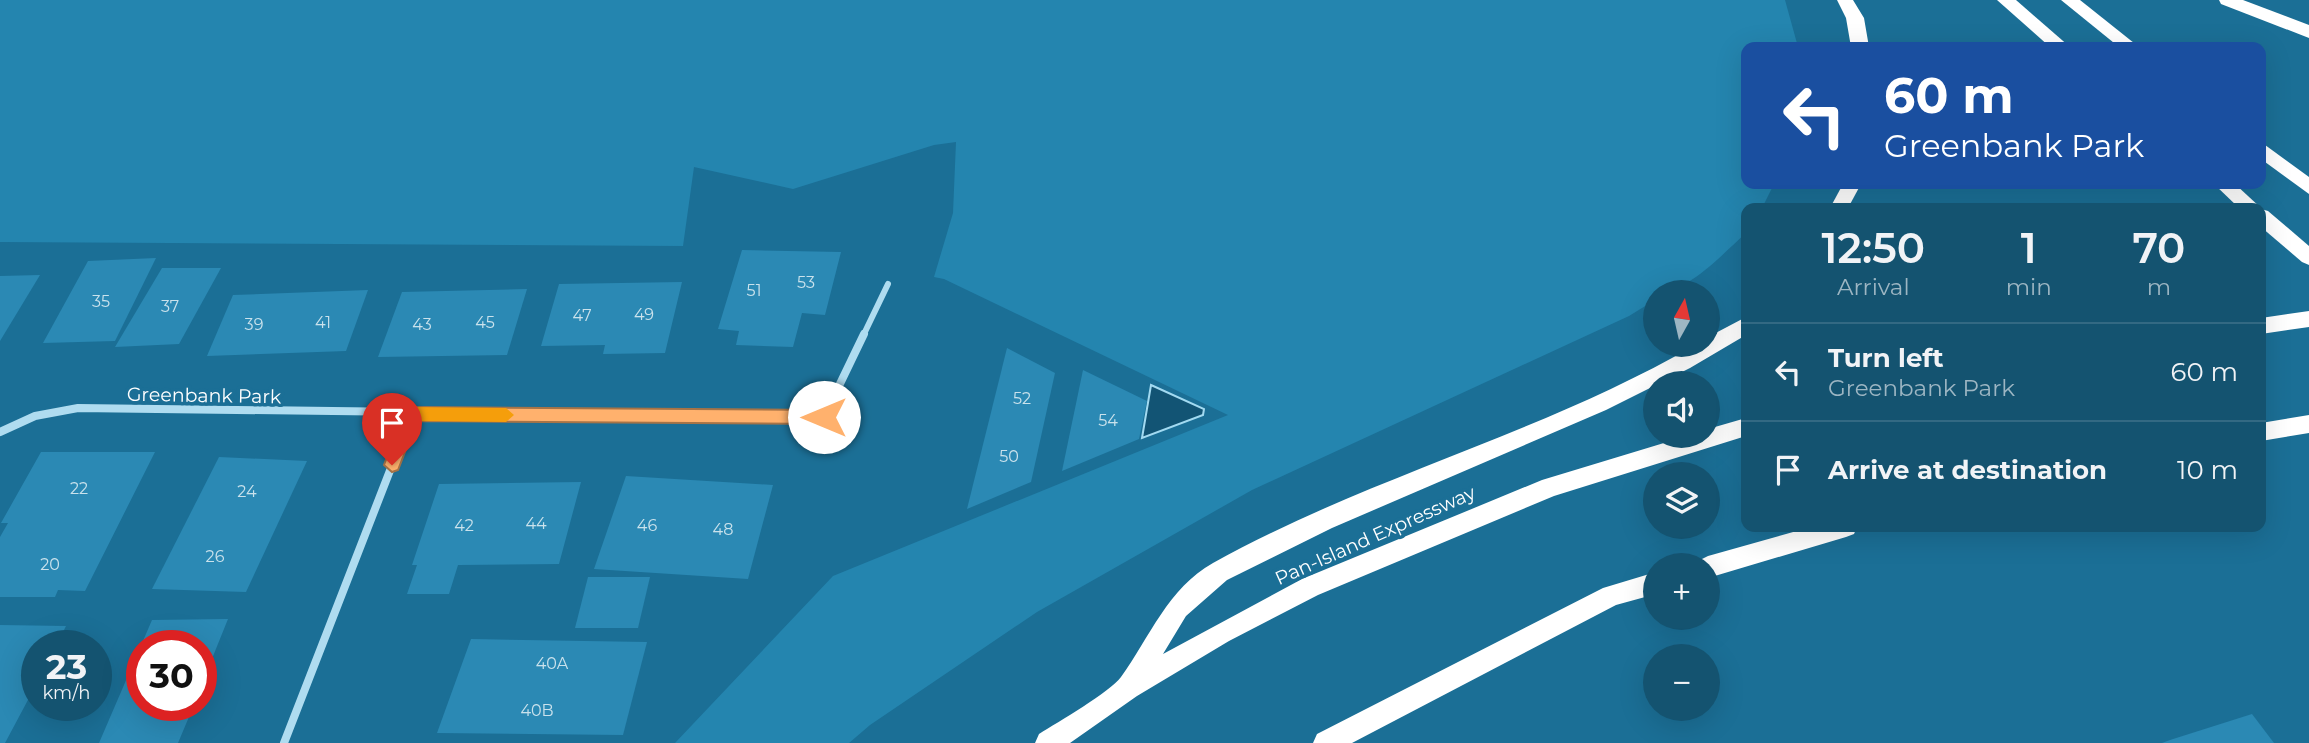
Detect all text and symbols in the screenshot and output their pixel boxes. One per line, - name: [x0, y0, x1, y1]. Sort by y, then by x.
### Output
- text: 60 m: [1884, 66, 2014, 125]
- icon: left: [1769, 70, 1860, 161]
- text: Greenbank Park: [1884, 126, 2144, 165]
- text: 12:50: [1822, 222, 1925, 274]
- text: 1: [2021, 222, 2037, 274]
- text: 70: [2132, 222, 2185, 274]
- house number: 53: [797, 273, 815, 292]
- text: Arrival: [1837, 273, 1910, 301]
- text: min: [2006, 273, 2052, 301]
- text: m: [2147, 273, 2171, 301]
- north arrow: [1643, 280, 1720, 357]
- map controls: [1643, 280, 1720, 721]
- house number: 51: [747, 281, 761, 300]
- house number: 35: [92, 292, 110, 311]
- house number: 37: [161, 297, 179, 316]
- house number: 49: [634, 305, 654, 324]
- house number: 47: [572, 306, 592, 325]
- house number: 41: [315, 313, 331, 332]
- house number: 45: [475, 313, 495, 332]
- house number: 39: [245, 315, 263, 334]
- house number: 43: [412, 315, 432, 334]
- text: Turn left: [1828, 342, 1944, 374]
- icon: left: [1769, 353, 1807, 391]
- text: 60 m: [2171, 356, 2238, 388]
- button: sound: [1643, 371, 1720, 448]
- text: Greenbank Park: [1828, 374, 2015, 402]
- position arrow: [787, 380, 861, 454]
- street label: Greenbank Park: [127, 383, 282, 408]
- house number: 52: [1013, 389, 1031, 408]
- pin: [362, 393, 422, 465]
- icon: arrive: [373, 404, 411, 442]
- house number: 54: [1098, 411, 1118, 430]
- house number: 50: [999, 447, 1019, 466]
- icon: arrive: [1769, 451, 1807, 489]
- text: Arrive at destination: [1828, 454, 2107, 486]
- text: 10 m: [2177, 454, 2238, 486]
- button: layers: [1643, 462, 1720, 539]
- house number: 22: [70, 479, 88, 498]
- street label: Pan-Island Expressway: [1271, 481, 1480, 590]
- house number: 24: [237, 482, 257, 501]
- house number: 44: [525, 514, 547, 533]
- house number: 42: [454, 516, 474, 535]
- house number: 46: [637, 516, 657, 535]
- house number: 48: [713, 520, 733, 539]
- house number: 26: [206, 547, 225, 566]
- button: +: [1643, 553, 1720, 630]
- house number: 20: [40, 555, 60, 574]
- speed limit sign: 30: [126, 630, 217, 721]
- button: −: [1643, 644, 1720, 721]
- text: 23: [46, 645, 87, 688]
- house number: 40A: [536, 654, 569, 673]
- text: km/h: [42, 682, 91, 704]
- house number: 40B: [520, 701, 554, 720]

